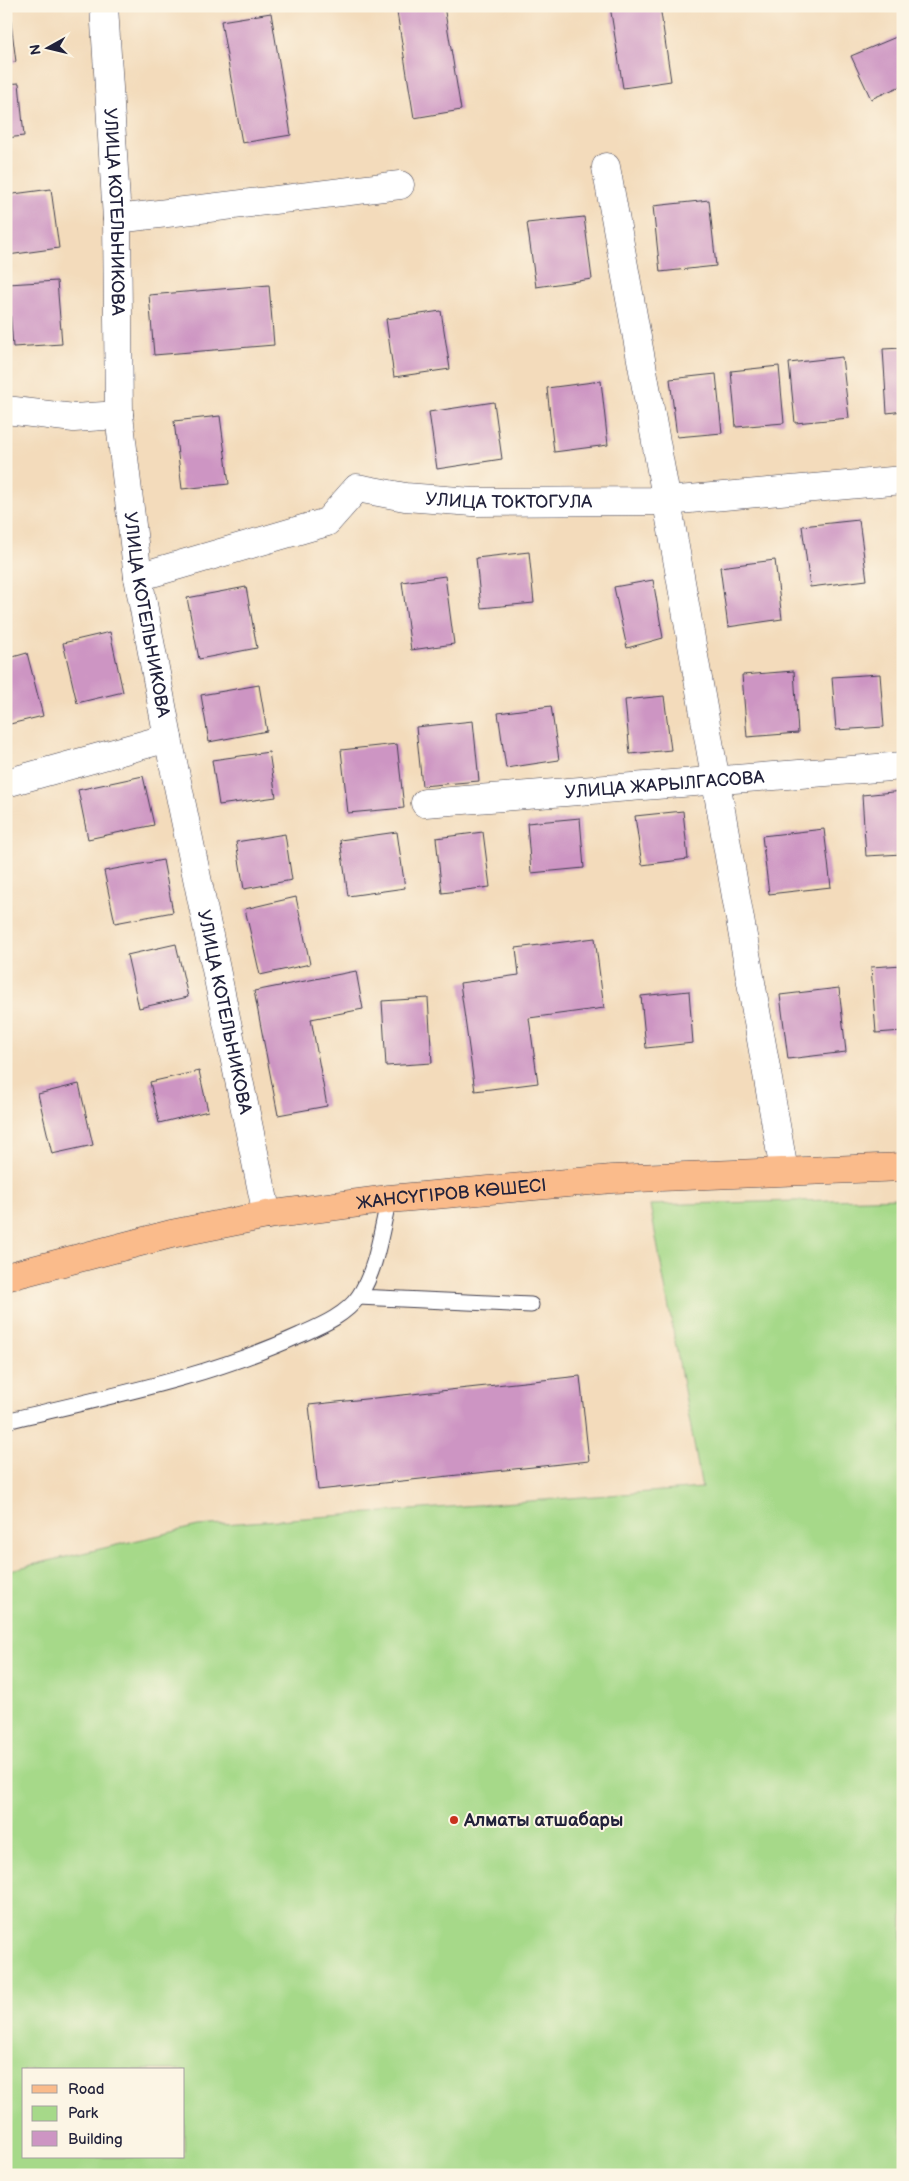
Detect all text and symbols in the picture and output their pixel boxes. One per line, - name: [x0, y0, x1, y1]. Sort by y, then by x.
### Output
- north arrow: [22, 22, 72, 72]
- text: N: [26, 43, 45, 56]
- street label: УЛИЦА КОТЕЛЬНИКОВА: [99, 107, 128, 316]
- street label: УЛИЦА ТОКТОГУЛА: [425, 489, 592, 513]
- street label: УЛИЦА КОТЕЛЬНИКОВА: [119, 511, 174, 719]
- street label: УЛИЦА ЖАРЫЛГАСОВА: [564, 767, 765, 803]
- street label: УЛИЦА КОТЕЛЬНИКОВА: [193, 908, 256, 1116]
- street label: ЖАНСҮГІРОВ КӨШЕСІ: [355, 1175, 547, 1214]
- place label: Алматы атшабары: [463, 1810, 623, 1831]
- marker: Алматы атшабары: [448, 1814, 460, 1826]
- legend: [22, 2068, 185, 2158]
- text: Road: [68, 2080, 104, 2099]
- text: Park: [68, 2104, 99, 2123]
- text: Building: [68, 2130, 123, 2149]

